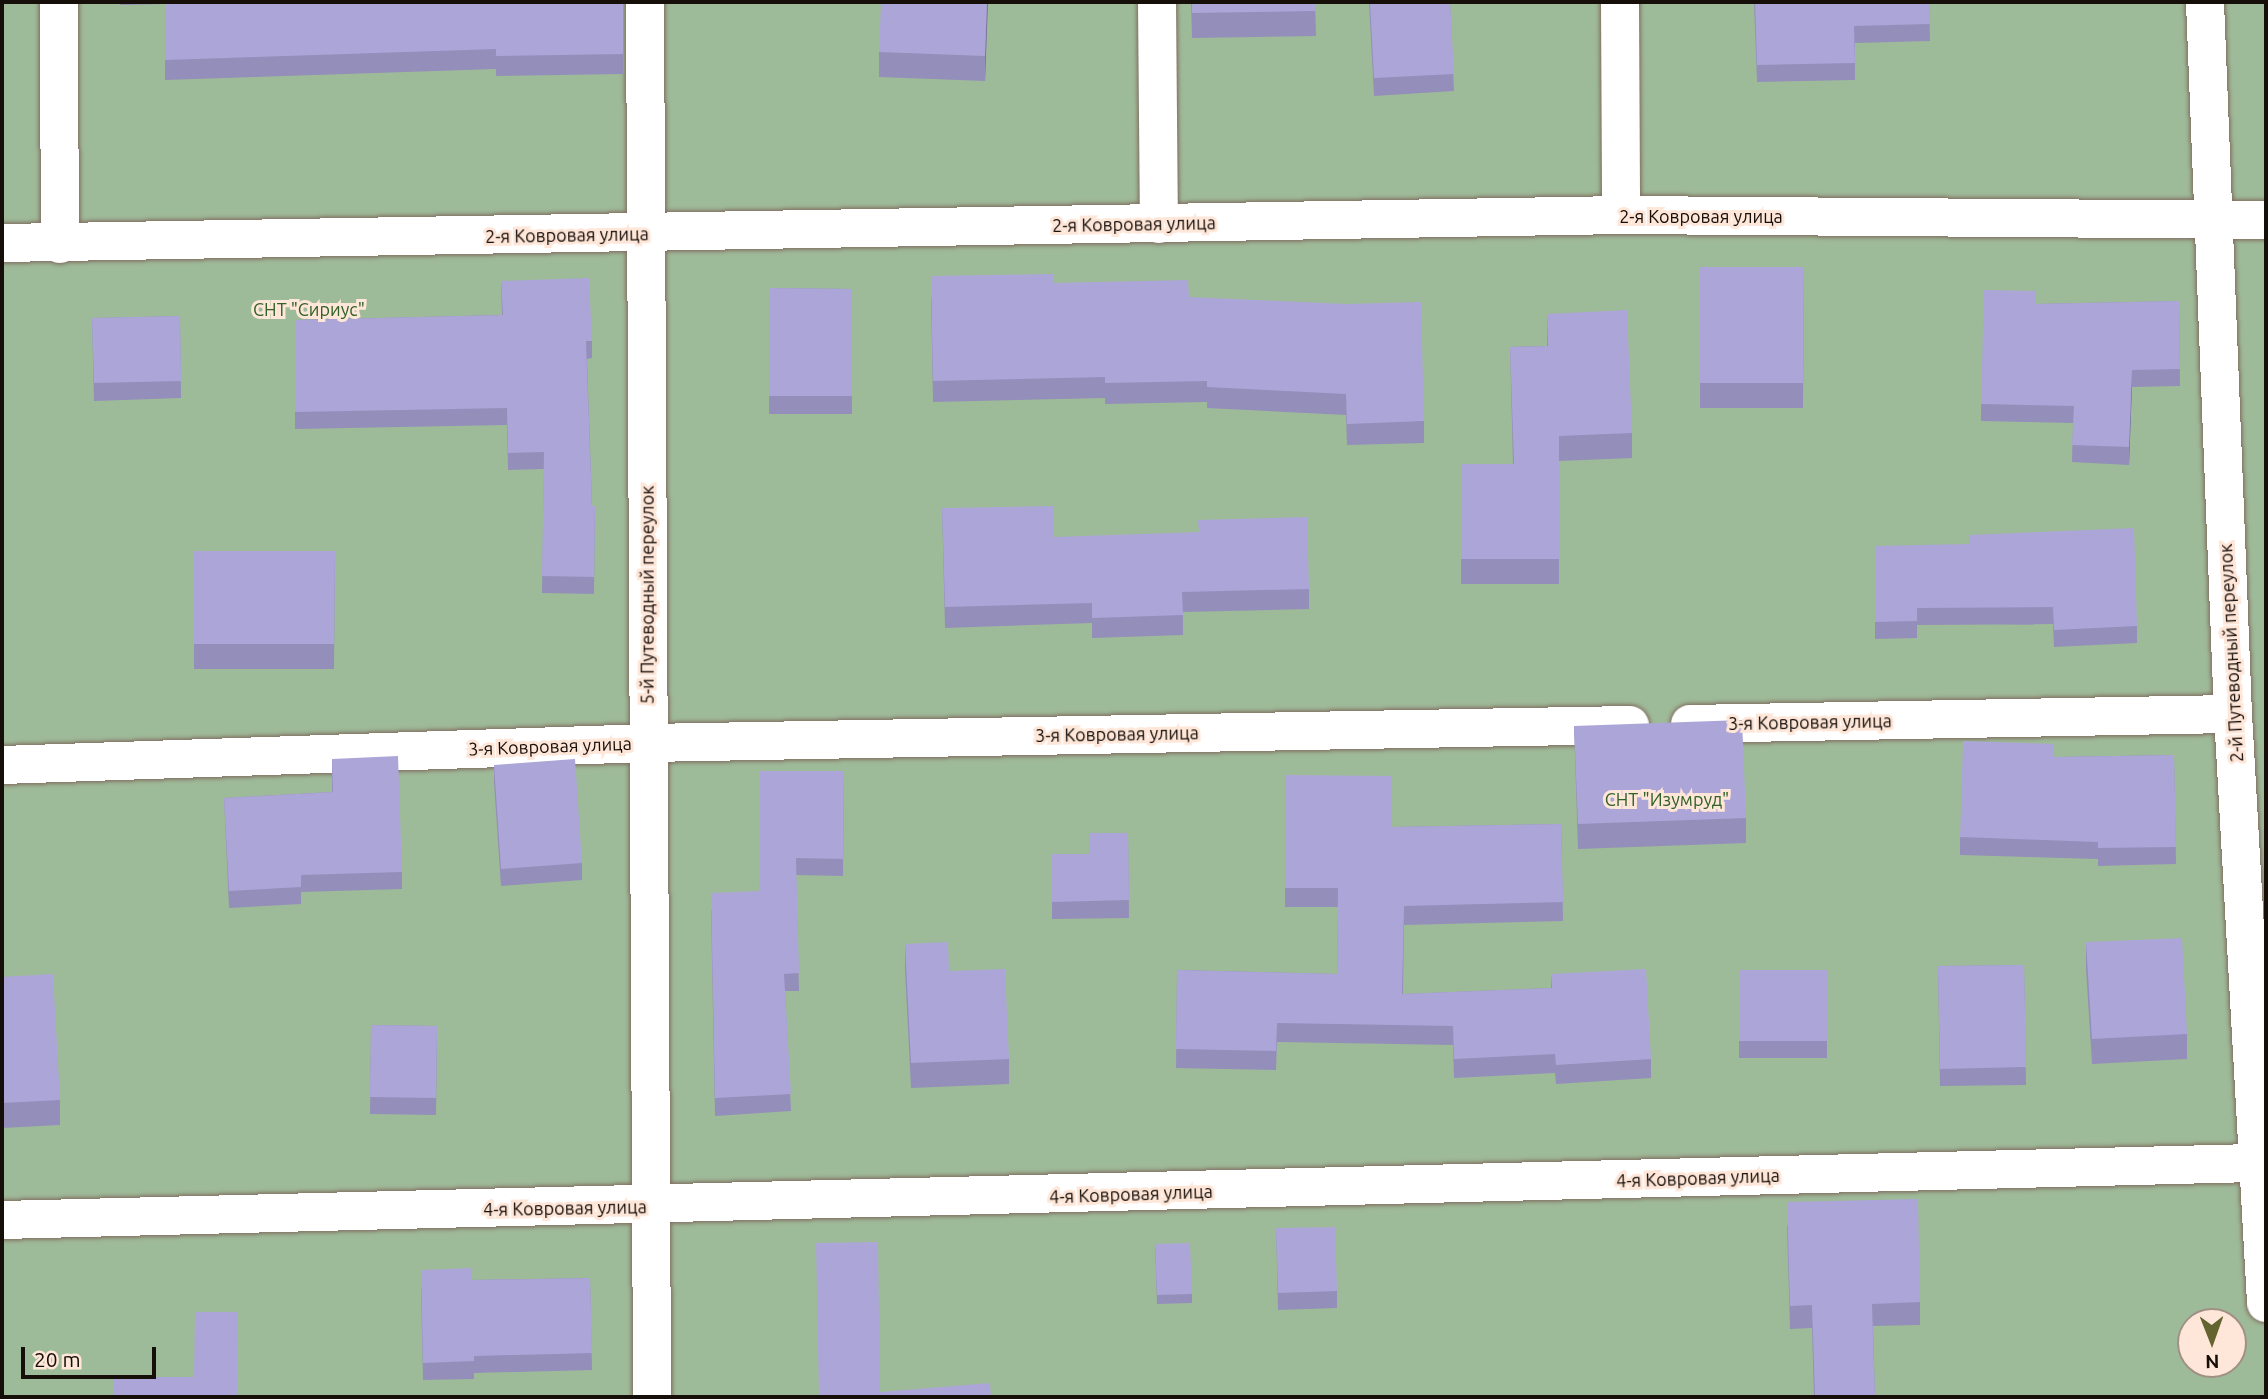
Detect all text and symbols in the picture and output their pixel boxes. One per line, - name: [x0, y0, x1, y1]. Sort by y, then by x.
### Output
- street label: 2-я Ковровая улица: [1619, 205, 1783, 227]
- street label: 2-я Ковровая улица: [1052, 212, 1216, 236]
- street label: 2-я Ковровая улица: [485, 223, 649, 247]
- park label: СНТ "Сириус": [253, 298, 365, 320]
- street label: 5-й Путеводный переулок: [636, 486, 658, 704]
- street label: 2-й Путеводный переулок: [2214, 543, 2248, 763]
- street label: 3-я Ковровая улица: [1728, 710, 1892, 734]
- street label: 3-я Ковровая улица: [1035, 722, 1199, 746]
- street label: 3-я Ковровая улица: [468, 732, 632, 760]
- park label: СНТ "Изумруд": [1605, 788, 1729, 810]
- street label: 4-я Ковровая улица: [1616, 1164, 1780, 1192]
- street label: 4-я Ковровая улица: [1049, 1180, 1213, 1208]
- street label: 4-я Ковровая улица: [483, 1196, 647, 1220]
- north arrow: [2177, 1308, 2247, 1378]
- scale bar: [24, 1332, 159, 1376]
- text: 20 m: [34, 1347, 81, 1371]
- text: N: [2205, 1351, 2220, 1373]

